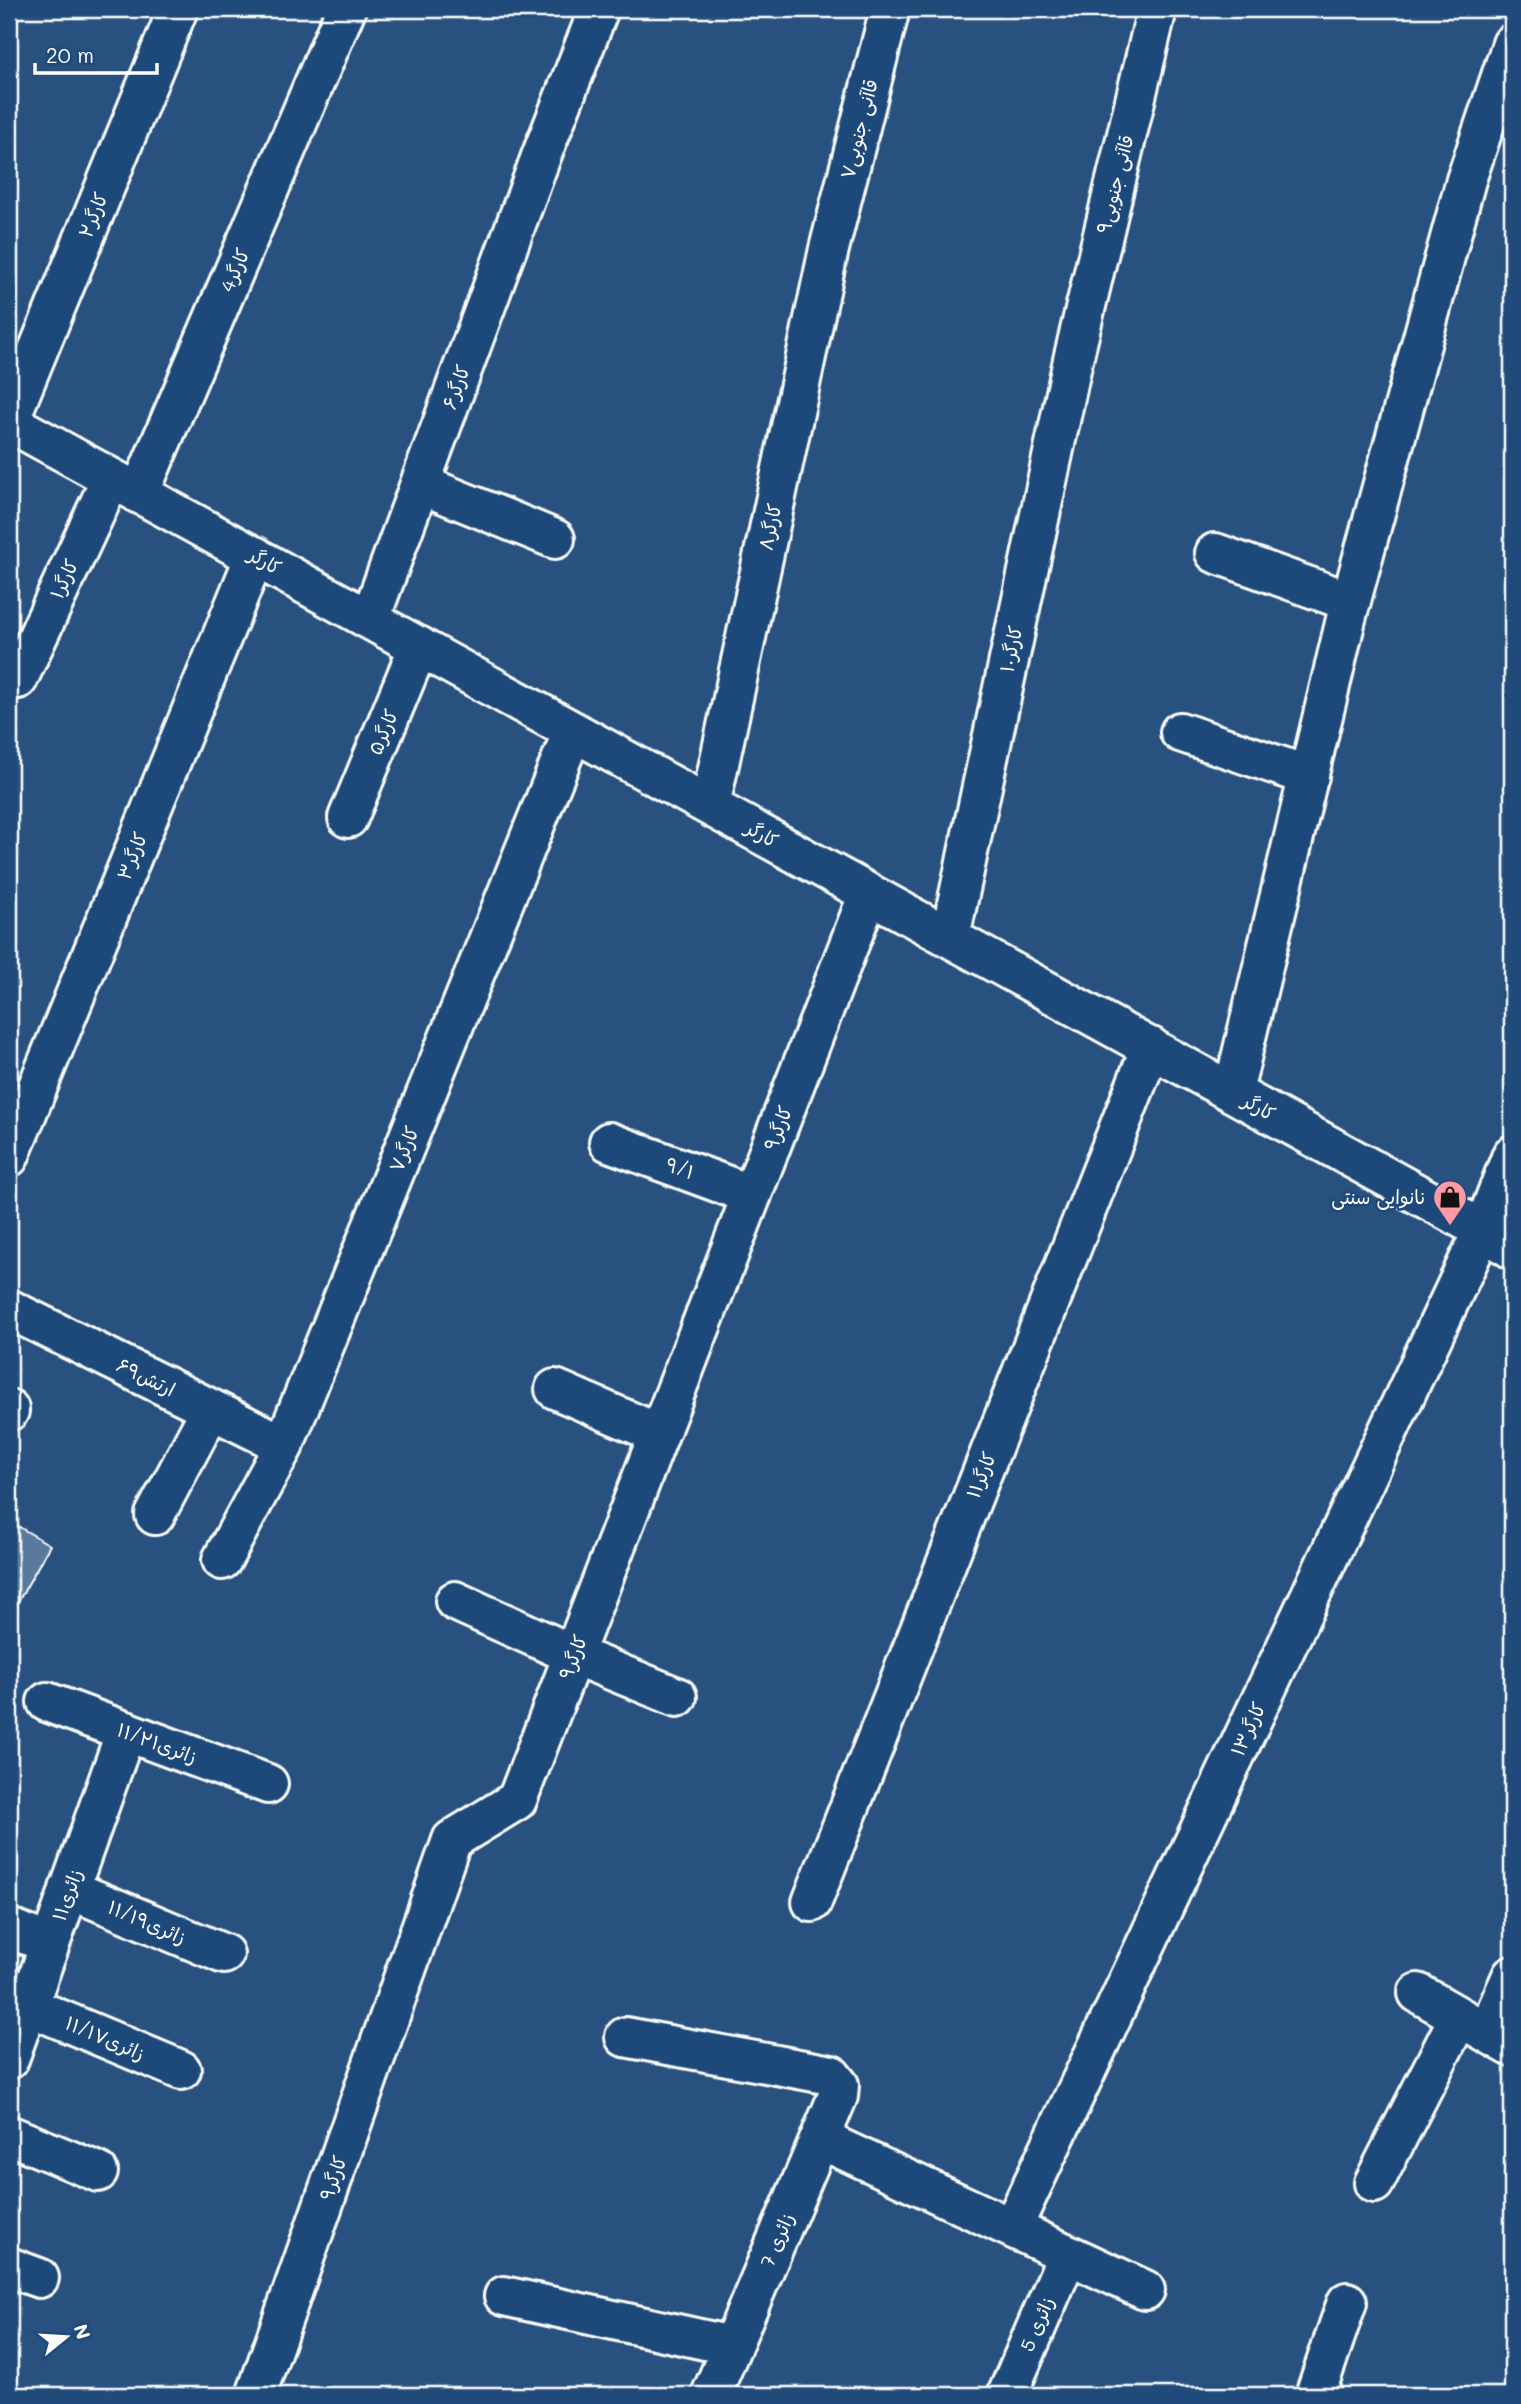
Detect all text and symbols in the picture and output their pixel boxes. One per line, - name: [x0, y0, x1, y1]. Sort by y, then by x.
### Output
- scale bar: [35, 32, 158, 76]
- text: 20 m: [46, 41, 94, 68]
- street label: قاآنی جنوبی۷: [834, 76, 884, 182]
- street label: قاآنی جنوبی۹: [1090, 132, 1140, 236]
- street label: کارگر۲: [72, 188, 113, 241]
- street label: 4کارگر: [214, 244, 255, 295]
- street label: کارگر۶: [436, 361, 475, 413]
- street label: کارگر۸: [752, 501, 787, 553]
- street label: کارگر: [243, 540, 286, 580]
- street label: کارگر۱: [44, 555, 84, 603]
- street label: کارگر۱۰: [993, 623, 1028, 675]
- street label: کارگر۵: [362, 705, 403, 758]
- street label: کارگر: [740, 813, 783, 853]
- street label: کارگر۳: [111, 828, 152, 883]
- street label: کارگر: [1237, 1086, 1280, 1126]
- street label: کارگر۹: [758, 1102, 797, 1154]
- street label: کارگر۷: [383, 1122, 424, 1175]
- street label: ۹/۱: [662, 1151, 698, 1184]
- shop icon: نانوایی سنتی: [1431, 1178, 1469, 1227]
- place label: نانوایی سنتی: [1331, 1184, 1426, 1210]
- street label: ارتش۶۹: [113, 1352, 180, 1401]
- street label: کارگر۱۱: [960, 1448, 1001, 1502]
- street label: کارگر۹: [553, 1631, 592, 1683]
- street label: کارگر۱۳: [1224, 1698, 1271, 1760]
- street label: ۱۱/۲۱زائری: [114, 1717, 201, 1769]
- street label: زائری۱۱: [46, 1865, 87, 1924]
- street label: زائری۱۱/۱۹: [104, 1894, 190, 1949]
- street label: زائری۱۱/۱۷: [62, 2010, 149, 2065]
- street label: کارگر۹: [313, 2152, 352, 2204]
- street label: زائری 7: [754, 2209, 799, 2271]
- street label: 5 زائری: [1014, 2293, 1059, 2355]
- north arrow: [32, 2302, 102, 2372]
- text: N: [69, 2321, 97, 2342]

